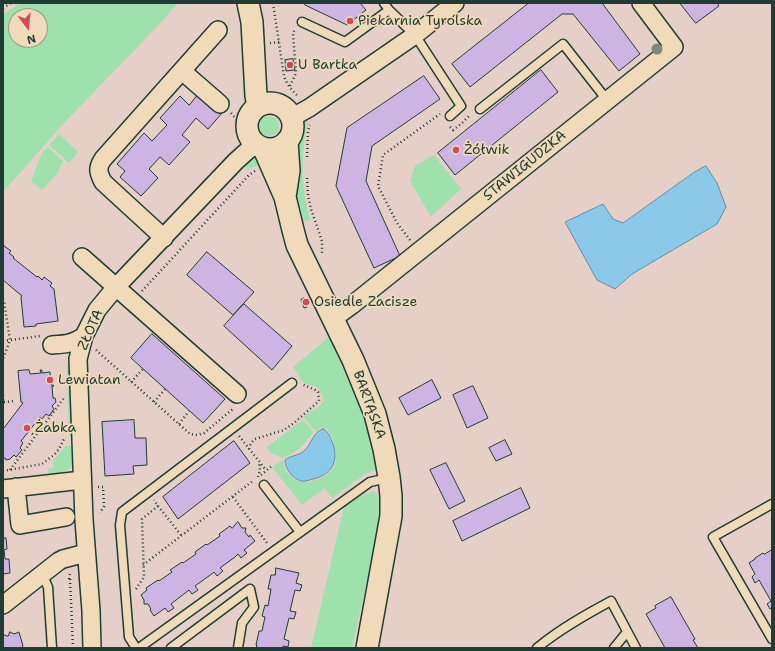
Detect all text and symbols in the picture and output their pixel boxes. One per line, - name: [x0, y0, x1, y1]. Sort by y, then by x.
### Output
- north arrow: [8, 8, 48, 48]
- place label: Piekarnia Tyrolska: [358, 13, 482, 29]
- marker: Piekarnia Tyrolska: [345, 16, 355, 26]
- text: N: [25, 31, 37, 47]
- place label: U Bartka: [298, 57, 357, 73]
- marker: U Bartka: [285, 60, 295, 70]
- street label: STAWIGUDZKA: [480, 127, 570, 205]
- place label: Żółwik: [464, 142, 509, 158]
- marker: Żółwik: [451, 145, 461, 155]
- place label: Osiedle Zacisze: [314, 294, 417, 310]
- marker: Osiedle Zacisze: [301, 297, 311, 307]
- street label: ZŁOTA: [75, 307, 107, 353]
- street label: BARTĄSKA: [349, 368, 389, 442]
- place label: Lewiatan: [58, 372, 120, 388]
- marker: Lewiatan: [45, 375, 55, 385]
- place label: Żabka: [35, 420, 76, 436]
- marker: Żabka: [22, 423, 32, 433]

